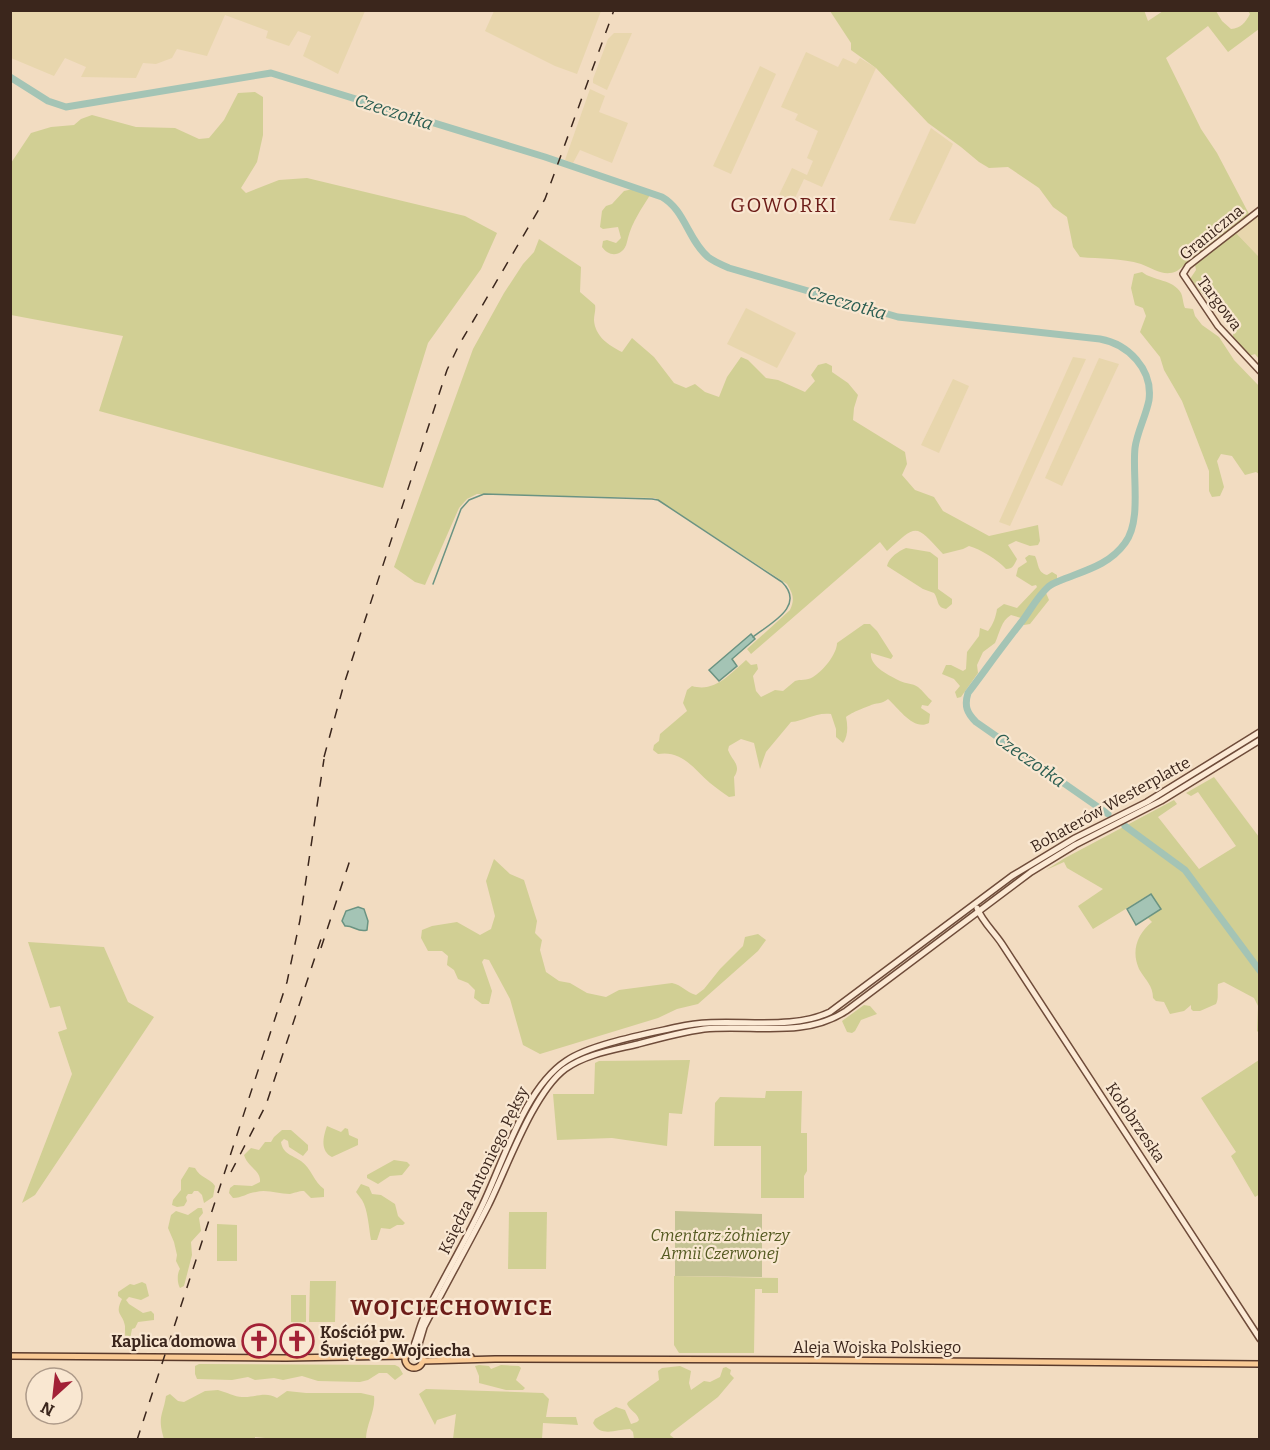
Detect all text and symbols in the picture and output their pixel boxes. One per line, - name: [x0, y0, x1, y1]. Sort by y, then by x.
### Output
- water label: Czeczotka: [352, 89, 436, 135]
- district label: GOWORKI: [730, 193, 838, 217]
- street label: Graniczna: [1175, 201, 1247, 264]
- street label: Targowa: [1193, 272, 1246, 334]
- water label: Czeczotka: [805, 281, 889, 325]
- water label: Czeczotka: [990, 728, 1070, 792]
- street label: Bohaterów Westerplatte: [1027, 753, 1193, 856]
- street label: Kołobrzeska: [1102, 1079, 1169, 1166]
- street label: Księdza Antoniego Pęksy: [435, 1083, 533, 1257]
- park label: Cmentarz żołnierzy Armii Czerwonej: [650, 1226, 790, 1263]
- district label: WOJCIECHOWICE: [350, 1294, 554, 1321]
- church icon: Kaplica domowa: [241, 1323, 277, 1359]
- church icon: Kościół pw. Świętego Wojciecha: [279, 1323, 315, 1359]
- place label: Kościół pw. Świętego Wojciecha: [320, 1323, 471, 1360]
- place label: Kaplica domowa: [111, 1332, 236, 1351]
- street label: Aleja Wojska Polskiego: [793, 1338, 961, 1357]
- north arrow: [24, 1366, 84, 1426]
- text: N: [38, 1398, 57, 1420]

